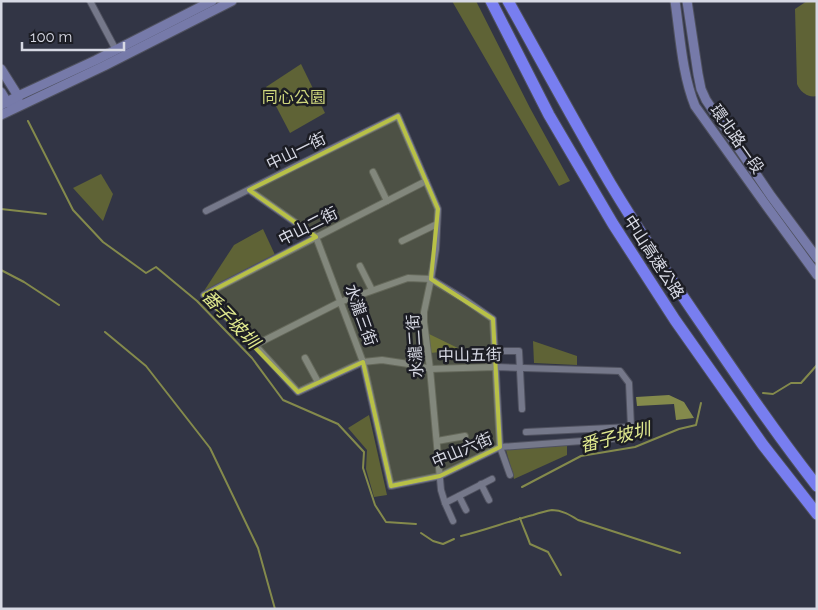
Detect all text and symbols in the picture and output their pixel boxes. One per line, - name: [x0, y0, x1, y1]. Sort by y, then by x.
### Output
- scale bar: [22, 20, 125, 52]
- text: 100 m: [30, 28, 72, 46]
- park label: 同心公園: [262, 88, 326, 107]
- street label: 環北路一段: [706, 101, 768, 177]
- street label: 中山一街: [263, 128, 329, 174]
- street label: 中山二街: [275, 203, 341, 249]
- street label: 中山高速公路: [620, 212, 688, 302]
- street label: 水瀧三街: [341, 282, 381, 348]
- water label: 番子坡圳: [198, 286, 266, 354]
- street label: 水瀧二街: [403, 313, 427, 379]
- street label: 中山五街: [438, 345, 502, 365]
- water label: 番子坡圳: [578, 417, 655, 456]
- street label: 中山六街: [429, 429, 495, 471]

